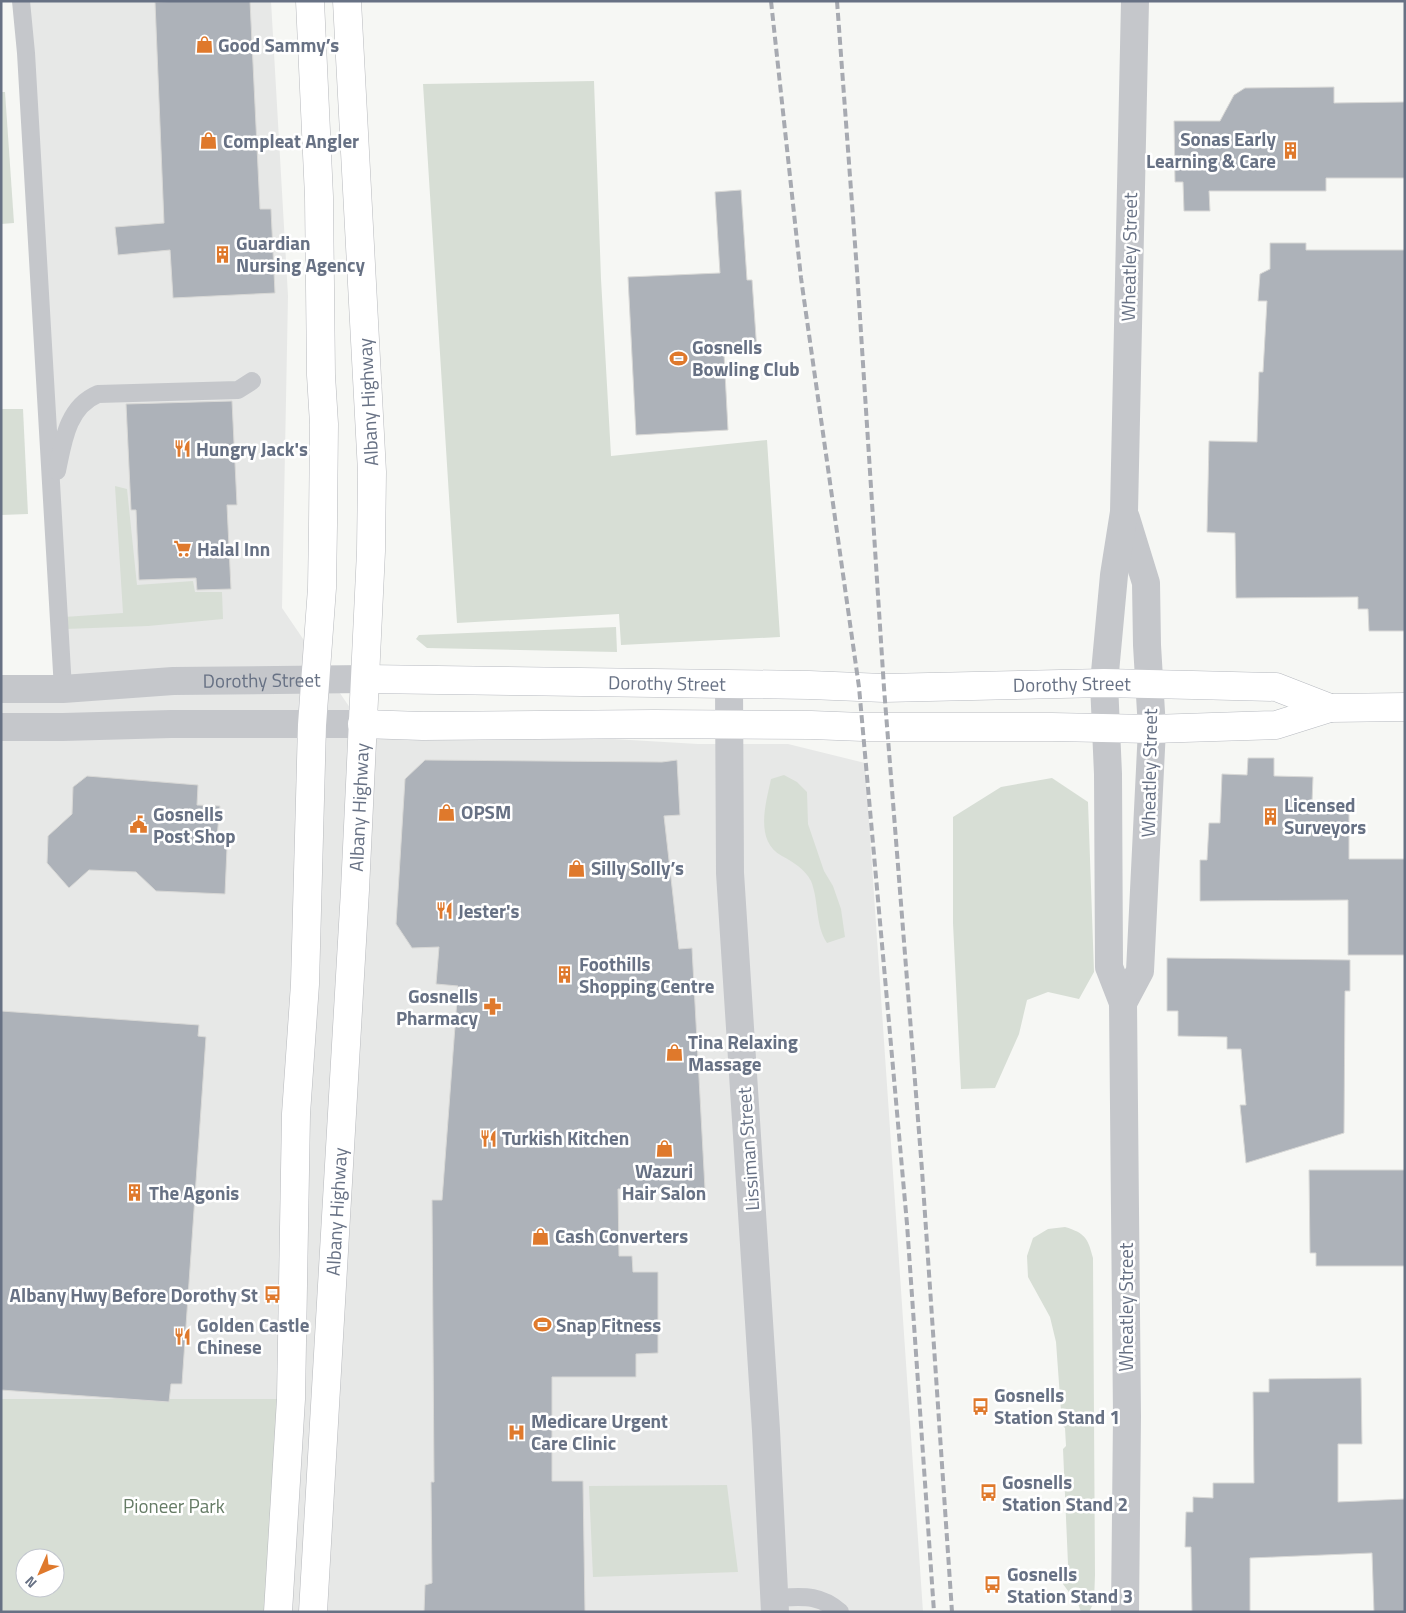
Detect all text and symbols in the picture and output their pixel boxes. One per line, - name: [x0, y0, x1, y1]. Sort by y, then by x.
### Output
- place label: Good Sammy’s: [218, 30, 339, 59]
- shop icon: Good Sammy’s: [194, 35, 214, 55]
- place label: Sonas Early Learning & Care: [1146, 124, 1276, 175]
- place label: Compleat Angler: [223, 126, 359, 155]
- shop icon: Compleat Angler: [199, 131, 219, 151]
- building icon: Sonas Early Learning & Care: [1280, 140, 1300, 160]
- street label: Wheatley Street: [1113, 192, 1144, 322]
- place label: Guardian Nursing Agency: [236, 228, 366, 279]
- building icon: Guardian Nursing Agency: [212, 244, 232, 264]
- place label: Gosnells Bowling Club: [692, 332, 800, 383]
- street label: Albany Highway: [350, 337, 385, 467]
- sports icon: Gosnells Bowling Club: [668, 348, 688, 368]
- place label: Hungry Jack's: [196, 434, 308, 463]
- restaurant icon: Hungry Jack's: [172, 439, 192, 459]
- place label: Halal Inn: [197, 534, 270, 563]
- supermarket icon: Halal Inn: [173, 539, 193, 559]
- street label: Dorothy Street: [203, 664, 321, 695]
- street label: Dorothy Street: [608, 667, 726, 698]
- street label: Dorothy Street: [1013, 668, 1131, 699]
- street label: Wheatley Street: [1133, 708, 1164, 838]
- street label: Albany Highway: [341, 742, 376, 872]
- place label: Licensed Surveyors: [1284, 790, 1366, 841]
- place label: OPSM: [461, 797, 511, 826]
- place label: Gosnells Post Shop: [153, 799, 236, 850]
- shop icon: OPSM: [437, 802, 457, 822]
- building icon: Licensed Surveyors: [1260, 806, 1280, 826]
- public building icon: Gosnells Post Shop: [129, 815, 149, 835]
- place label: Silly Solly’s: [591, 853, 684, 882]
- shop icon: Silly Solly’s: [567, 858, 587, 878]
- place label: Jester's: [458, 896, 520, 925]
- restaurant icon: Jester's: [434, 901, 454, 921]
- place label: Foothills Shopping Centre: [579, 949, 715, 1000]
- building icon: Foothills Shopping Centre: [555, 965, 575, 985]
- place label: Gosnells Pharmacy: [396, 981, 478, 1032]
- pharmacy icon: Gosnells Pharmacy: [482, 997, 502, 1017]
- place label: Tina Relaxing Massage: [688, 1027, 798, 1078]
- shop icon: Tina Relaxing Massage: [664, 1043, 684, 1063]
- street label: Lissiman Street: [729, 1086, 766, 1212]
- place label: Turkish Kitchen: [502, 1123, 629, 1152]
- restaurant icon: Turkish Kitchen: [478, 1128, 498, 1148]
- shop icon: Wazuri Hair Salon: [654, 1138, 674, 1158]
- street label: Albany Highway: [318, 1147, 354, 1277]
- place label: Wazuri Hair Salon: [622, 1156, 706, 1207]
- place label: The Agonis: [149, 1178, 239, 1207]
- building icon: The Agonis: [125, 1183, 145, 1203]
- place label: Cash Converters: [555, 1221, 688, 1250]
- shop icon: Cash Converters: [531, 1226, 551, 1246]
- street label: Wheatley Street: [1111, 1242, 1140, 1371]
- place label: Albany Hwy Before Dorothy St: [10, 1280, 258, 1309]
- bus stop icon: Albany Hwy Before Dorothy St: [262, 1285, 282, 1305]
- place label: Golden Castle Chinese: [197, 1310, 310, 1361]
- place label: Snap Fitness: [556, 1310, 661, 1339]
- sports icon: Snap Fitness: [532, 1315, 552, 1335]
- restaurant icon: Golden Castle Chinese: [173, 1326, 193, 1346]
- place label: Gosnells Station Stand 1: [994, 1380, 1120, 1431]
- bus stop icon: Gosnells Station Stand 1: [970, 1396, 990, 1416]
- place label: Medicare Urgent Care Clinic: [531, 1406, 668, 1457]
- hospital icon: Medicare Urgent Care Clinic: [507, 1422, 527, 1442]
- place label: Gosnells Station Stand 2: [1002, 1467, 1128, 1518]
- bus stop icon: Gosnells Station Stand 2: [978, 1483, 998, 1503]
- park label: Pioneer Park: [123, 1491, 225, 1520]
- north arrow: [15, 1548, 65, 1598]
- place label: Gosnells Station Stand 3: [1007, 1559, 1133, 1610]
- text: N: [20, 1572, 41, 1593]
- bus stop icon: Gosnells Station Stand 3: [983, 1575, 1003, 1595]

